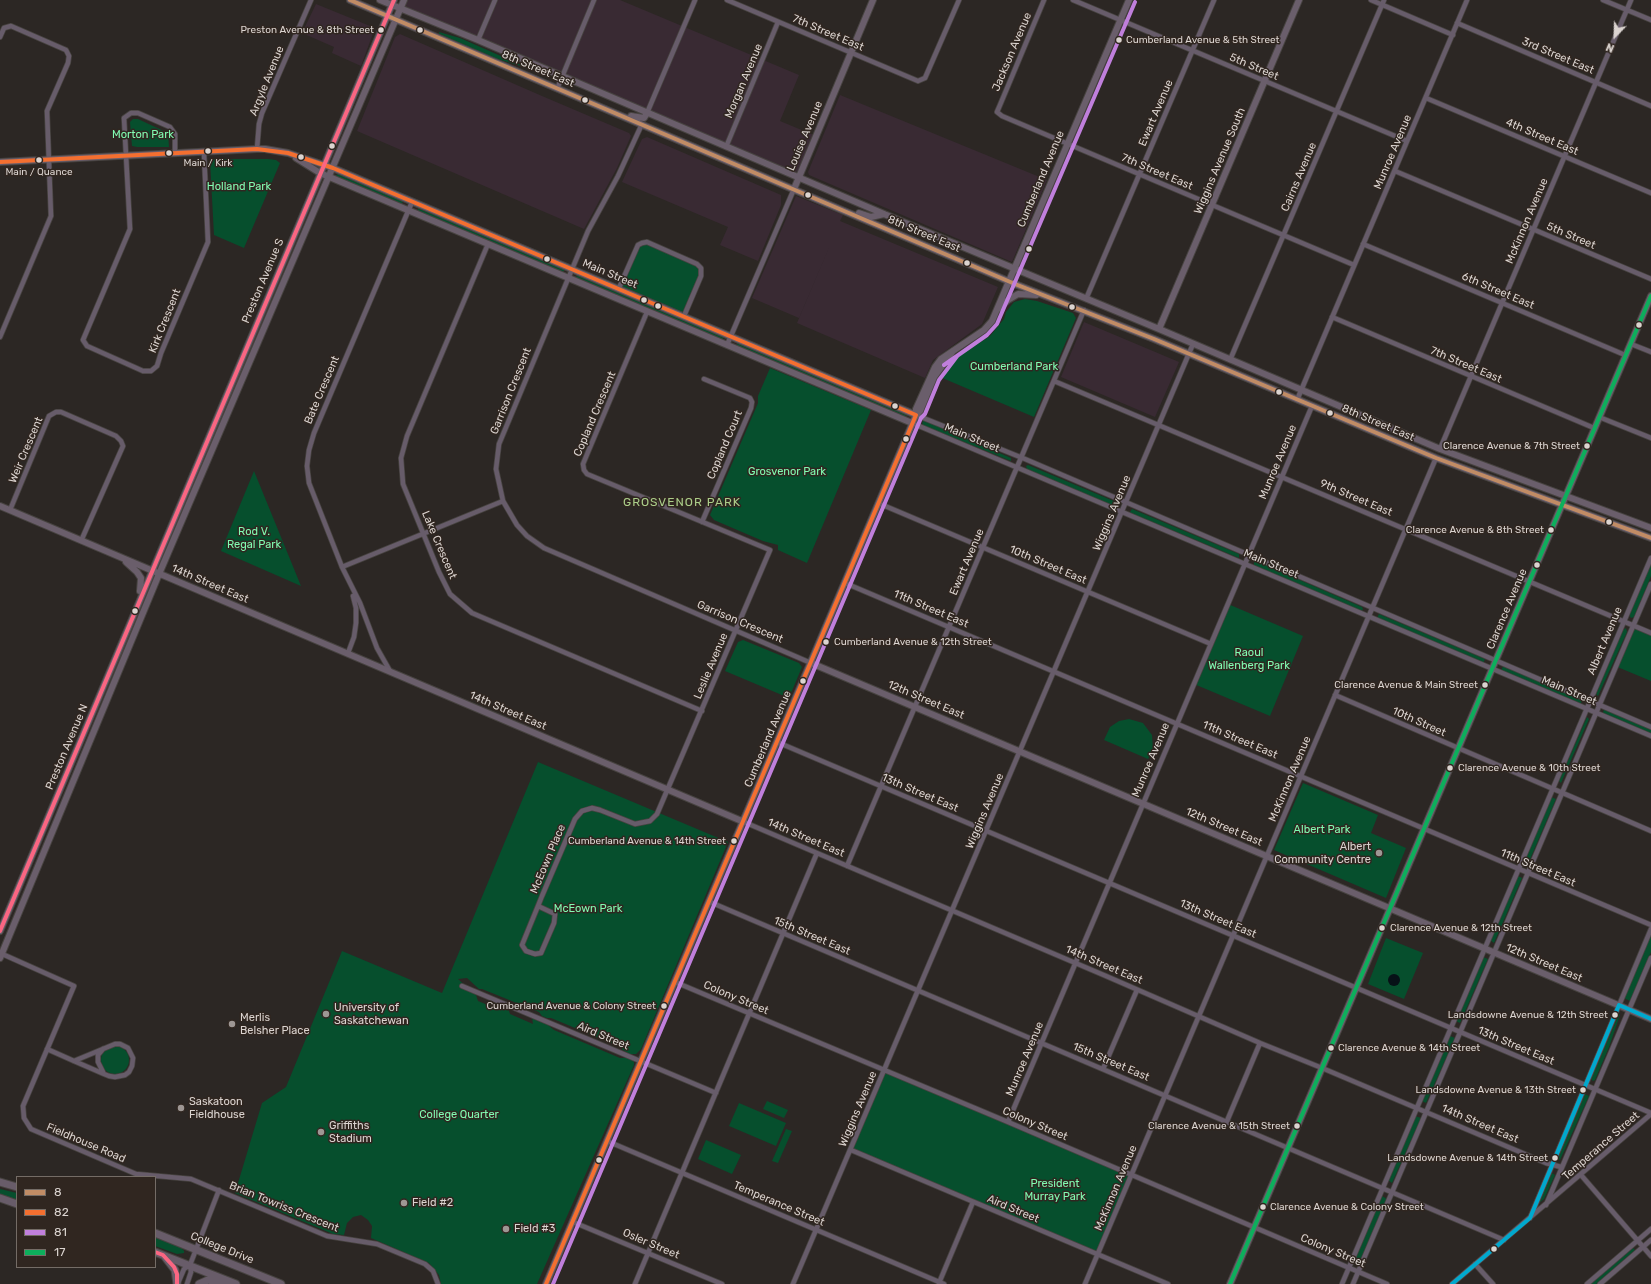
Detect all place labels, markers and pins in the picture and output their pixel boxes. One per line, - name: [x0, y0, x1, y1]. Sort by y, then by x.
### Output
- place label: Preston Avenue & 8th Street: [240, 24, 374, 36]
- marker: Preston Avenue & 8th Street: [376, 25, 386, 35]
- unlabelled marker: [415, 25, 425, 35]
- place label: Cumberland Avenue & 5th Street: [1126, 34, 1279, 46]
- marker: Cumberland Avenue & 5th Street: [1114, 35, 1124, 45]
- unlabelled marker: [580, 95, 590, 105]
- unlabelled marker: [327, 141, 337, 151]
- marker: Main / Kirk: [203, 146, 213, 156]
- unlabelled marker: [164, 148, 174, 158]
- unlabelled marker: [296, 152, 306, 162]
- marker: Main / Quance: [34, 155, 44, 165]
- place label: Main / Kirk: [183, 157, 233, 169]
- place label: Main / Quance: [5, 166, 73, 178]
- unlabelled marker: [803, 190, 813, 200]
- unlabelled marker: [1024, 244, 1034, 254]
- unlabelled marker: [542, 254, 552, 264]
- unlabelled marker: [962, 258, 972, 268]
- unlabelled marker: [639, 295, 649, 305]
- unlabelled marker: [653, 301, 663, 311]
- unlabelled marker: [1067, 302, 1077, 312]
- unlabelled marker: [1634, 320, 1644, 330]
- unlabelled marker: [1274, 387, 1284, 397]
- unlabelled marker: [890, 401, 900, 411]
- unlabelled marker: [1325, 408, 1335, 418]
- unlabelled marker: [901, 434, 911, 444]
- place label: Clarence Avenue & 7th Street: [1443, 440, 1580, 452]
- marker: Clarence Avenue & 7th Street: [1582, 441, 1592, 451]
- unlabelled marker: [1604, 517, 1614, 527]
- place label: Clarence Avenue & 8th Street: [1406, 524, 1544, 536]
- marker: Clarence Avenue & 8th Street: [1546, 525, 1556, 535]
- unlabelled marker: [1532, 560, 1542, 570]
- unlabelled marker: [130, 606, 140, 616]
- place label: Cumberland Avenue & 12th Street: [834, 636, 992, 648]
- marker: Cumberland Avenue & 12th Street: [821, 637, 831, 647]
- unlabelled marker: [798, 676, 808, 686]
- place label: Clarence Avenue & Main Street: [1334, 679, 1478, 691]
- marker: Clarence Avenue & Main Street: [1480, 680, 1490, 690]
- place label: Clarence Avenue & 10th Street: [1458, 762, 1600, 774]
- marker: Clarence Avenue & 10th Street: [1445, 763, 1455, 773]
- place label: Cumberland Avenue & 14th Street: [568, 835, 726, 847]
- marker: Cumberland Avenue & 14th Street: [729, 836, 739, 846]
- place label: Albert Community Centre: [1274, 840, 1371, 866]
- marker: Albert Community Centre: [1374, 848, 1384, 858]
- place label: Clarence Avenue & 12th Street: [1390, 922, 1532, 934]
- marker: Clarence Avenue & 12th Street: [1377, 923, 1387, 933]
- place label: Cumberland Avenue & Colony Street: [486, 1000, 656, 1012]
- place label: University of Saskatchewan: [334, 1001, 409, 1027]
- marker: Cumberland Avenue & Colony Street: [659, 1001, 669, 1011]
- marker: University of Saskatchewan: [321, 1009, 331, 1019]
- place label: Landsdowne Avenue & 12th Street: [1448, 1009, 1608, 1021]
- marker: Landsdowne Avenue & 12th Street: [1610, 1010, 1620, 1020]
- place label: Merlis Belsher Place: [240, 1011, 310, 1037]
- marker: Merlis Belsher Place: [227, 1019, 237, 1029]
- place label: Clarence Avenue & 14th Street: [1338, 1042, 1480, 1054]
- marker: Clarence Avenue & 14th Street: [1326, 1043, 1336, 1053]
- place label: Landsdowne Avenue & 13th Street: [1416, 1084, 1576, 1096]
- marker: Landsdowne Avenue & 13th Street: [1578, 1085, 1588, 1095]
- place label: Saskatoon Fieldhouse: [189, 1095, 245, 1121]
- marker: Saskatoon Fieldhouse: [176, 1103, 186, 1113]
- place label: Griffiths Stadium: [329, 1119, 372, 1145]
- place label: Clarence Avenue & 15th Street: [1148, 1120, 1290, 1132]
- marker: Clarence Avenue & 15th Street: [1292, 1121, 1302, 1131]
- marker: Griffiths Stadium: [316, 1127, 326, 1137]
- place label: Landsdowne Avenue & 14th Street: [1387, 1152, 1548, 1164]
- marker: Landsdowne Avenue & 14th Street: [1550, 1153, 1560, 1163]
- unlabelled marker: [594, 1155, 604, 1165]
- place label: Field #2: [412, 1196, 453, 1210]
- marker: Field #2: [399, 1198, 409, 1208]
- place label: Clarence Avenue & Colony Street: [1270, 1201, 1424, 1213]
- marker: Clarence Avenue & Colony Street: [1258, 1202, 1268, 1212]
- place label: Field #3: [514, 1222, 555, 1236]
- marker: Field #3: [501, 1224, 511, 1234]
- unlabelled marker: [1489, 1244, 1499, 1254]

